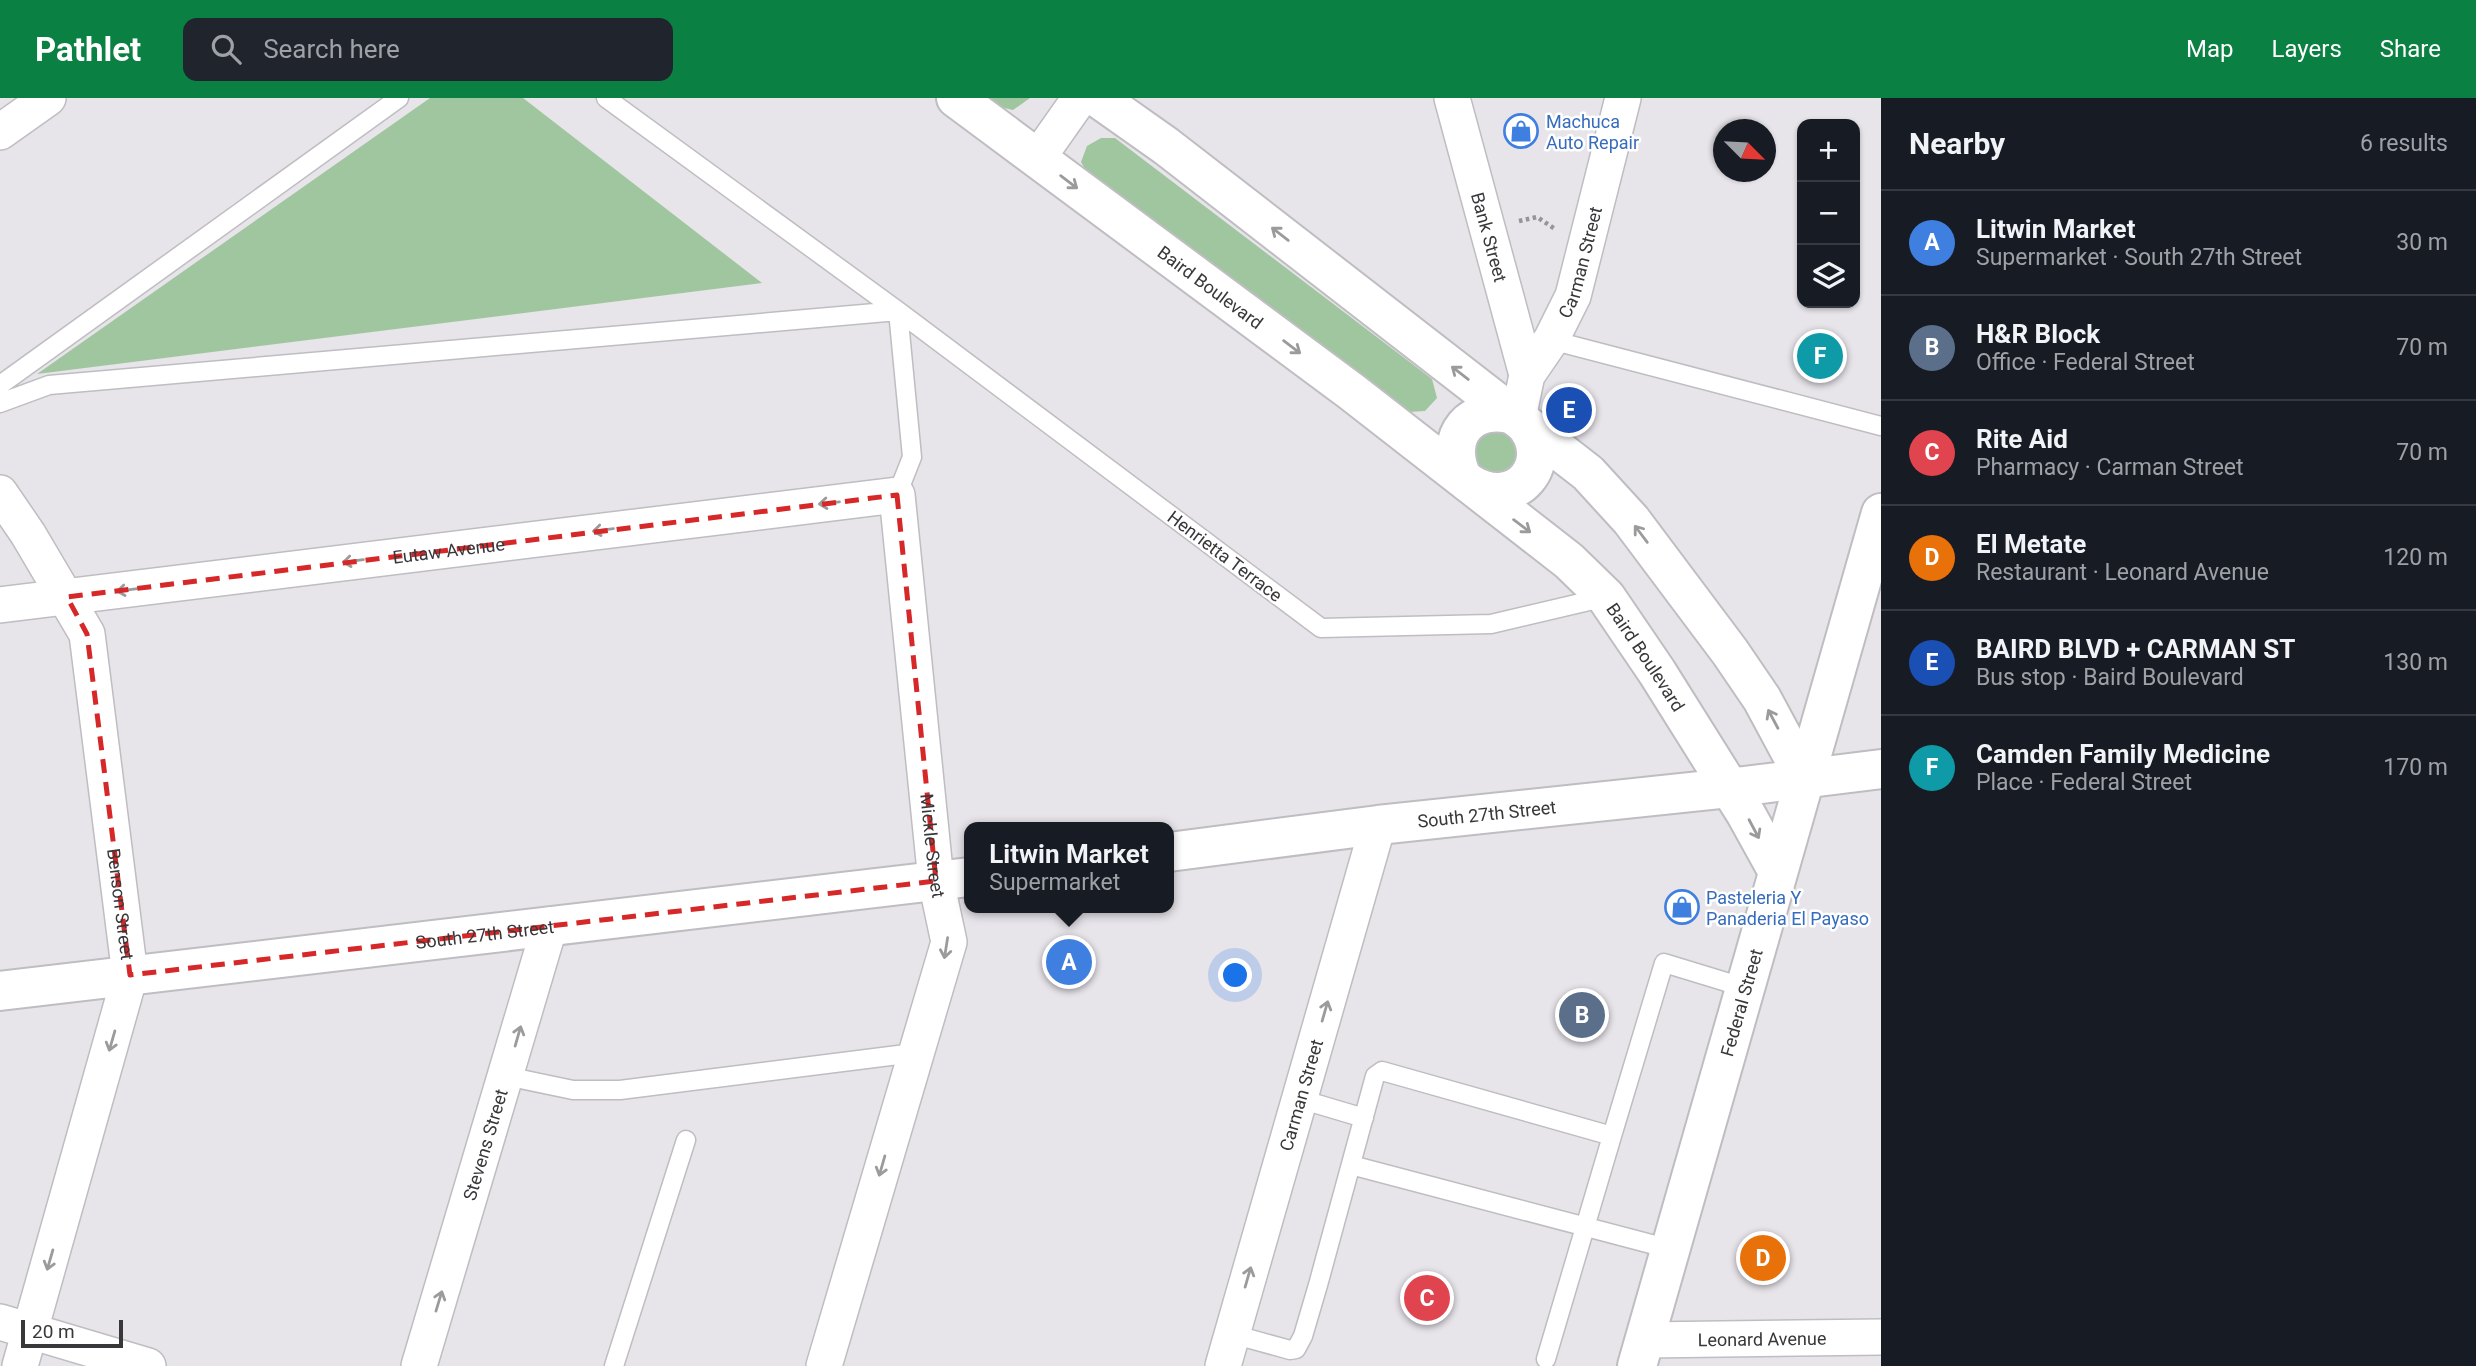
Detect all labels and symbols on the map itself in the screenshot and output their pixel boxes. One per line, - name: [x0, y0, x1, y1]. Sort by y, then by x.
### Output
- place label: Machuca Auto Repair: [1546, 111, 1639, 153]
- shop icon: Machuca Auto Repair: [1502, 112, 1540, 150]
- north arrow: [1713, 119, 1776, 182]
- one-way arrow: [1060, 175, 1078, 190]
- street label: Bank Street: [1467, 190, 1512, 284]
- street label: Carman Street: [1553, 204, 1606, 321]
- one-way arrow: [1272, 227, 1290, 242]
- street label: Baird Boulevard: [1154, 241, 1267, 333]
- pin: F: [1797, 330, 1843, 382]
- one-way arrow: [1282, 339, 1301, 354]
- one-way arrow: [1452, 366, 1470, 381]
- pin: E: [1546, 384, 1592, 436]
- one-way arrow: [818, 496, 841, 509]
- street label: Henrietta Terrace: [1164, 506, 1286, 606]
- one-way arrow: [1513, 518, 1531, 533]
- one-way arrow: [592, 524, 615, 537]
- one-way arrow: [1634, 525, 1649, 544]
- street label: Eutaw Avenue: [391, 533, 506, 567]
- one-way arrow: [342, 555, 365, 568]
- one-way arrow: [116, 583, 139, 596]
- street label: Baird Boulevard: [1603, 599, 1689, 715]
- one-way arrow: [1766, 709, 1779, 730]
- street label: Mickle Street: [917, 792, 950, 900]
- street label: South 27th Street: [1416, 796, 1557, 831]
- one-way arrow: [1747, 818, 1761, 838]
- street label: Benson Street: [104, 847, 139, 961]
- place label: Pasteleria Y Panaderia El Payaso: [1706, 887, 1869, 929]
- shop icon: Pasteleria Y Panaderia El Payaso: [1663, 888, 1701, 926]
- street label: South 27th Street: [414, 915, 555, 953]
- one-way arrow: [939, 936, 952, 958]
- pin: A: [1046, 936, 1092, 988]
- street label: Federal Street: [1716, 946, 1766, 1059]
- your location: [1218, 958, 1252, 992]
- pin: B: [1559, 989, 1605, 1041]
- one-way arrow: [1319, 1000, 1332, 1023]
- one-way arrow: [512, 1025, 525, 1047]
- one-way arrow: [105, 1029, 118, 1052]
- street label: Carman Street: [1275, 1037, 1327, 1153]
- street label: Stevens Street: [458, 1086, 511, 1203]
- one-way arrow: [874, 1154, 887, 1176]
- pin: D: [1740, 1232, 1786, 1284]
- one-way arrow: [43, 1249, 56, 1271]
- one-way arrow: [1243, 1266, 1256, 1288]
- pin: C: [1404, 1272, 1450, 1324]
- one-way arrow: [433, 1290, 446, 1312]
- scale bar: [21, 1317, 122, 1349]
- street label: Leonard Avenue: [1697, 1327, 1826, 1350]

